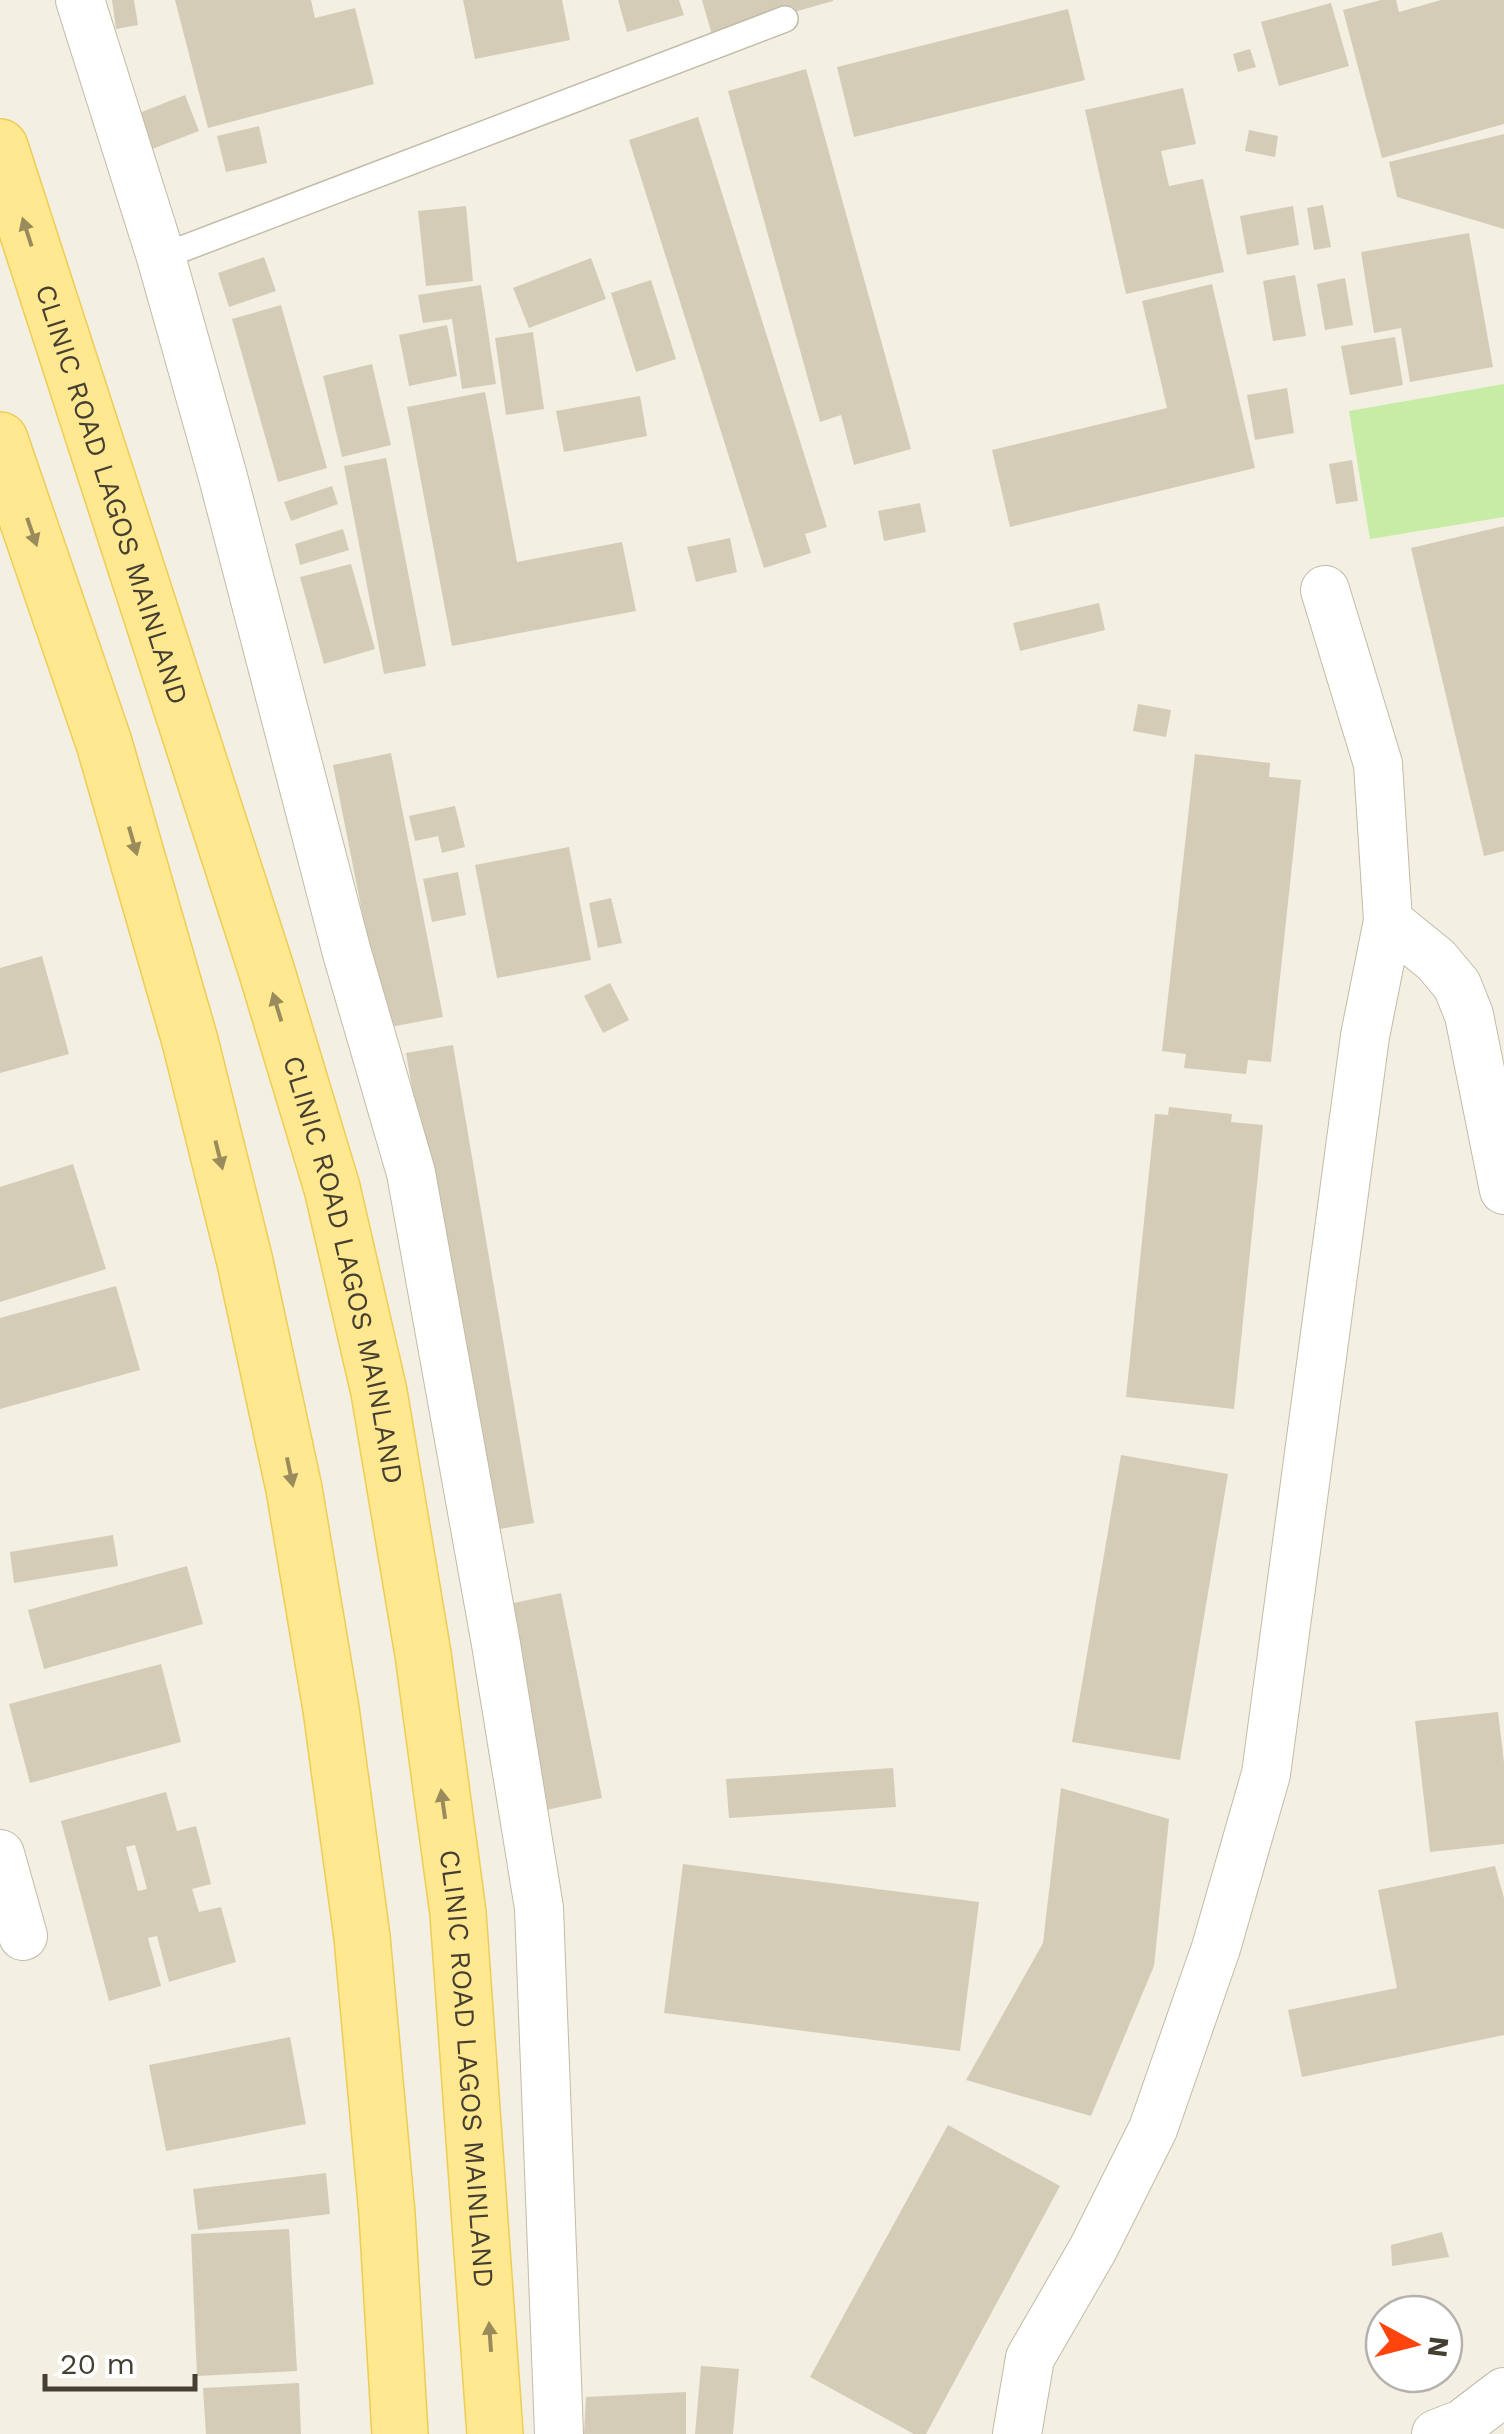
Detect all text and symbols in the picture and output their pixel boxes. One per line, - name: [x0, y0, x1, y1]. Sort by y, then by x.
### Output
- one-way arrow: [19, 216, 34, 246]
- street label: CLINIC ROAD LAGOS MAINLAND: [29, 280, 195, 709]
- one-way arrow: [25, 518, 40, 548]
- one-way arrow: [125, 826, 141, 857]
- one-way arrow: [269, 992, 284, 1022]
- street label: CLINIC ROAD LAGOS MAINLAND: [276, 1052, 410, 1486]
- one-way arrow: [212, 1139, 227, 1170]
- one-way arrow: [283, 1456, 298, 1487]
- one-way arrow: [435, 1788, 451, 1819]
- street label: CLINIC ROAD LAGOS MAINLAND: [433, 1848, 501, 2289]
- north arrow: [1364, 2294, 1464, 2394]
- one-way arrow: [482, 2320, 498, 2352]
- scale bar: [45, 2329, 195, 2391]
- text: N: [1421, 2335, 1456, 2359]
- text: 20 m: [60, 2346, 135, 2381]

